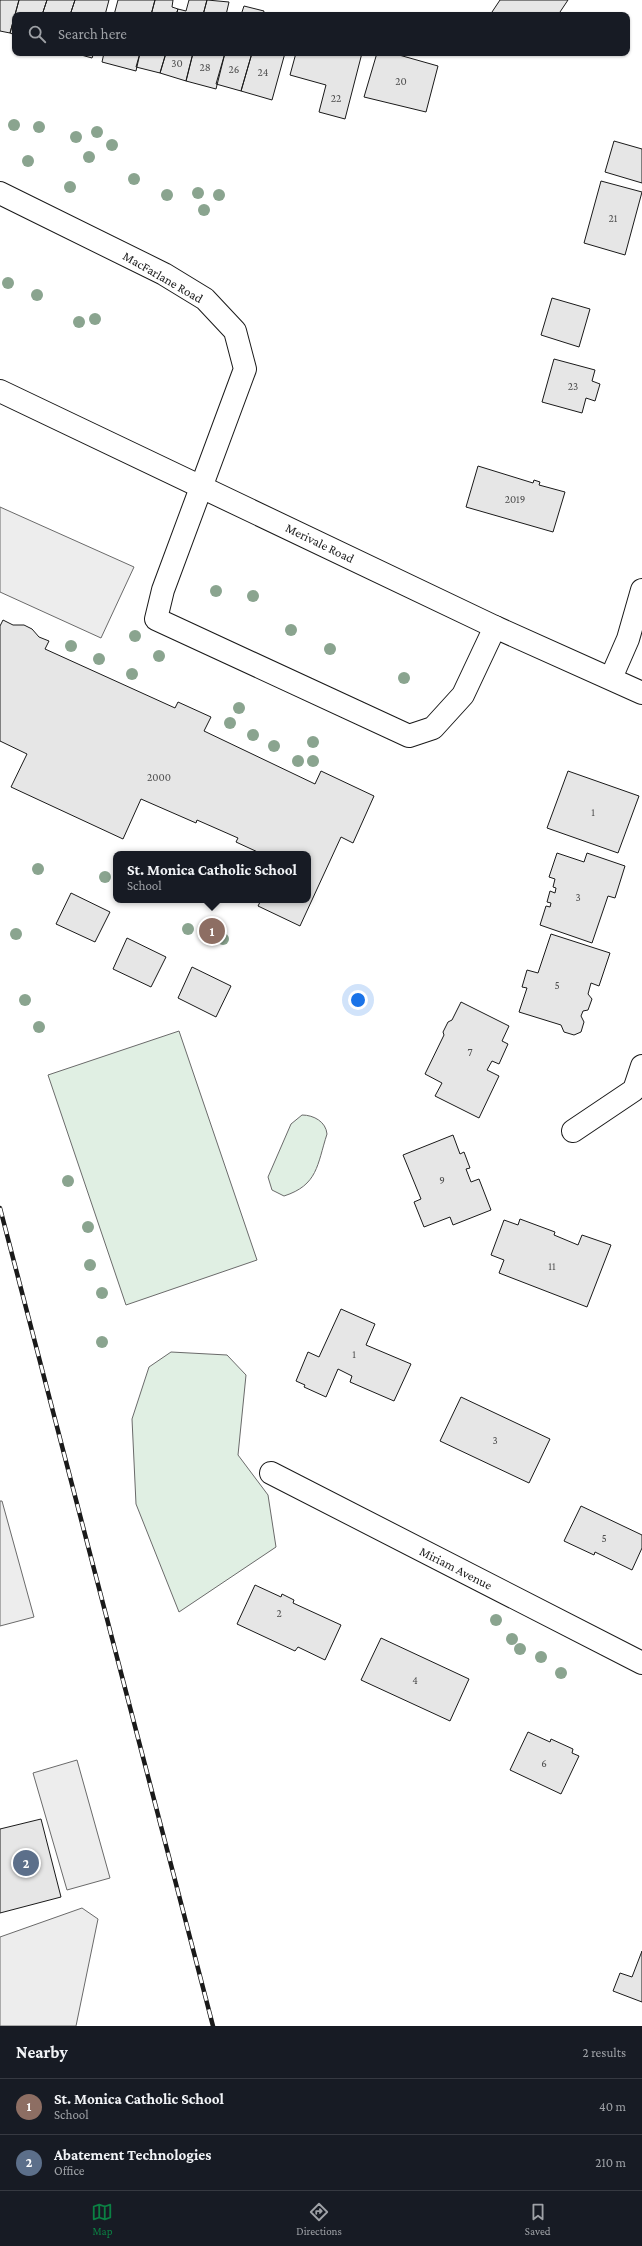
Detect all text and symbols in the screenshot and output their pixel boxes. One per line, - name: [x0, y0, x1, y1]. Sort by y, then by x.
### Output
- search box: [12, 12, 630, 56]
- icon: search: [26, 23, 48, 45]
- text: Search here: [58, 26, 127, 42]
- house number: 30: [171, 57, 183, 69]
- house number: 28: [199, 61, 211, 73]
- house number: 26: [229, 63, 239, 75]
- house number: 24: [258, 66, 269, 78]
- house number: 20: [395, 75, 407, 87]
- house number: 22: [331, 92, 341, 104]
- house number: 21: [609, 212, 618, 224]
- street label: MacFarlane Road: [120, 248, 206, 306]
- house number: 23: [568, 380, 578, 392]
- house number: 2019: [505, 493, 525, 505]
- street label: Merivale Road: [283, 520, 357, 566]
- house number: 2000: [147, 771, 171, 783]
- house number: 1: [591, 806, 595, 818]
- popup: [113, 851, 311, 903]
- text: St. Monica Catholic School: [127, 862, 297, 878]
- text: School: [127, 878, 162, 893]
- house number: 3: [575, 891, 581, 903]
- pin: 1: [199, 916, 225, 946]
- house number: 5: [554, 979, 560, 991]
- your location: [348, 990, 368, 1010]
- house number: 7: [467, 1046, 473, 1058]
- house number: 9: [439, 1174, 445, 1186]
- house number: 11: [548, 1260, 556, 1272]
- house number: 1: [352, 1348, 356, 1360]
- house number: 3: [492, 1434, 498, 1446]
- house number: 5: [601, 1532, 607, 1544]
- street label: Miriam Avenue: [417, 1543, 495, 1593]
- house number: 2: [276, 1607, 282, 1619]
- house number: 4: [412, 1674, 418, 1686]
- house number: 6: [541, 1757, 547, 1769]
- pin: 2: [13, 1848, 39, 1878]
- text: Nearby: [16, 2043, 68, 2062]
- text: 2 results: [583, 2045, 626, 2060]
- text: St. Monica Catholic School: [54, 2091, 224, 2107]
- text: 1: [27, 2099, 31, 2114]
- text: 40 m: [599, 2099, 626, 2114]
- text: School: [54, 2107, 89, 2122]
- text: Abatement Technologies: [54, 2147, 211, 2163]
- text: 2: [26, 2155, 32, 2170]
- text: 210 m: [595, 2155, 626, 2170]
- text: Office: [54, 2163, 85, 2178]
- tab: Map: [91, 2201, 113, 2237]
- tab: Directions: [296, 2201, 342, 2237]
- tab: Saved: [525, 2201, 551, 2237]

